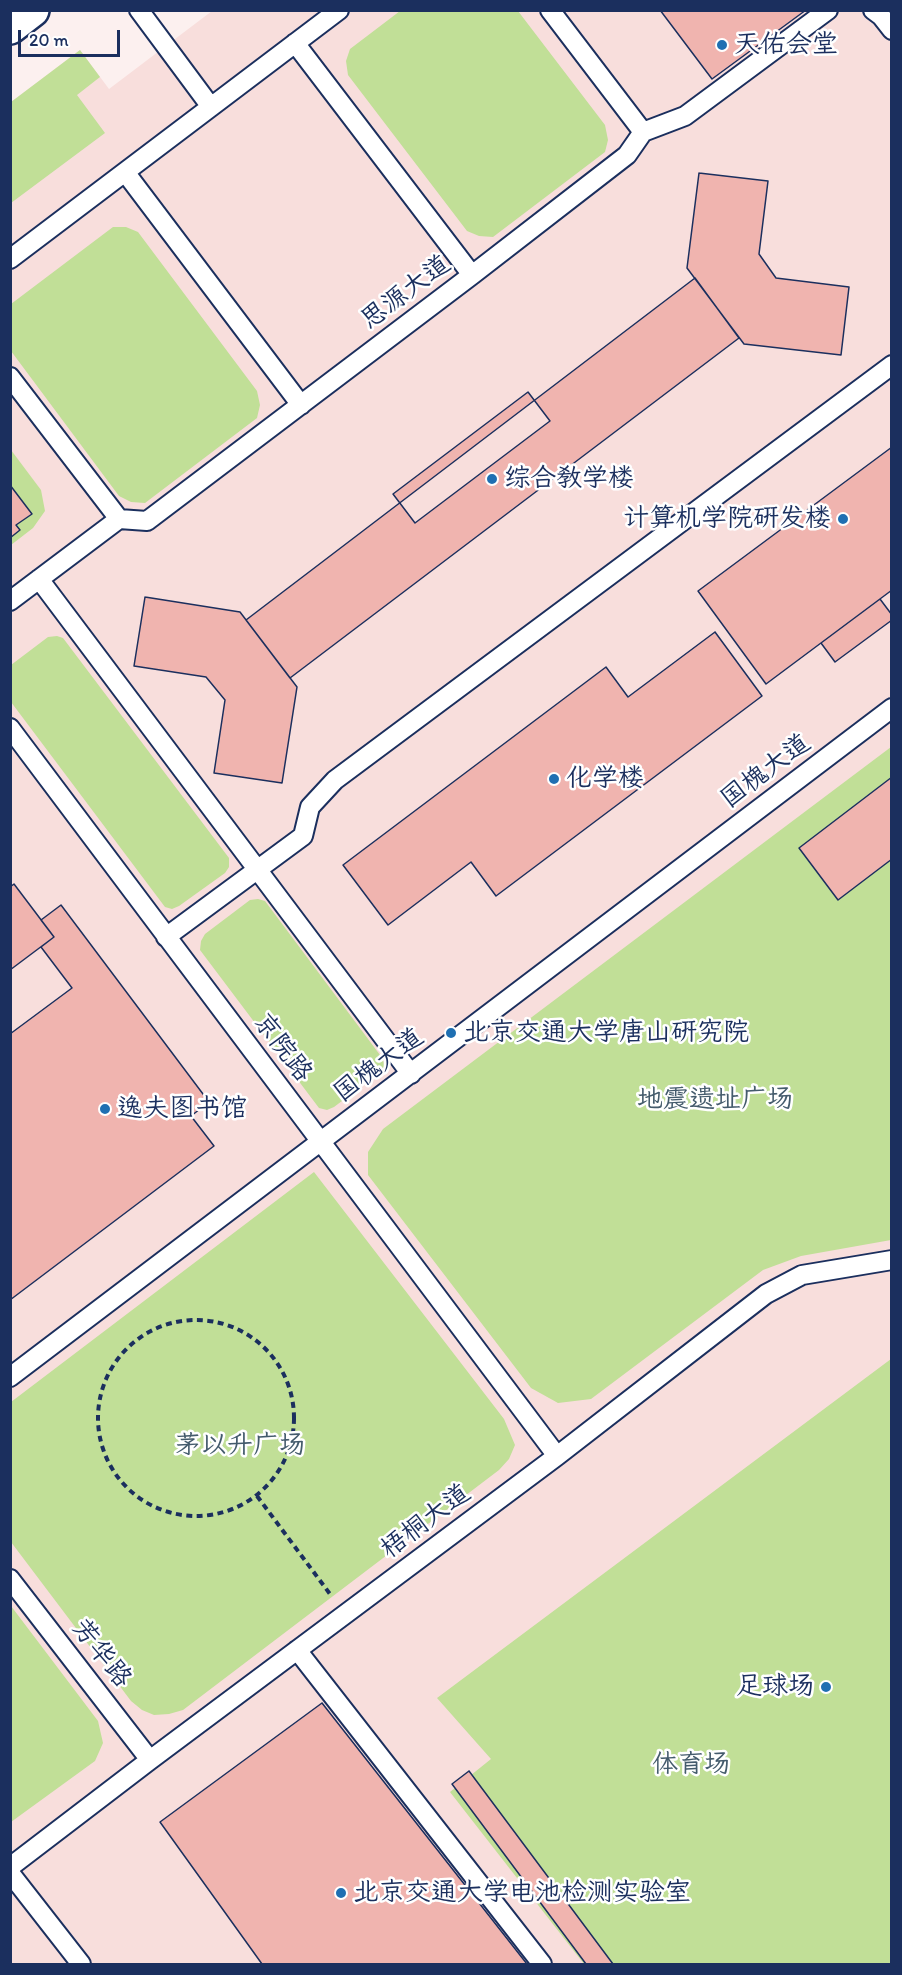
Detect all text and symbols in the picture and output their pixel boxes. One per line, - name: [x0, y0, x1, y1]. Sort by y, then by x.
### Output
- scale bar: [21, 18, 123, 56]
- text: 20 m: [29, 29, 69, 51]
- place label: 天佑会堂: [734, 29, 838, 61]
- marker: 天佑会堂: [715, 38, 729, 52]
- street label: 思源大道: [355, 249, 457, 337]
- place label: 综合教学楼: [504, 463, 634, 495]
- marker: 综合教学楼: [485, 472, 499, 486]
- place label: 计算机学院研发楼: [623, 503, 831, 535]
- marker: 计算机学院研发楼: [836, 512, 850, 526]
- street label: 国槐大道: [715, 728, 817, 816]
- place label: 化学楼: [566, 763, 644, 795]
- marker: 化学楼: [547, 772, 561, 786]
- street label: 京院路: [246, 1007, 318, 1089]
- place label: 北京交通大学唐山研究院: [463, 1017, 749, 1049]
- street label: 国槐大道: [328, 1022, 430, 1110]
- marker: 北京交通大学唐山研究院: [444, 1026, 458, 1040]
- park label: 地震遗址广场: [637, 1084, 793, 1116]
- place label: 逸夫图书馆: [117, 1093, 247, 1125]
- marker: 逸夫图书馆: [98, 1102, 112, 1116]
- park label: 茅以升广场: [175, 1430, 305, 1462]
- street label: 梧桐大道: [375, 1478, 477, 1566]
- street label: 芳华路: [65, 1614, 137, 1694]
- place label: 足球场: [736, 1671, 814, 1703]
- marker: 足球场: [819, 1680, 833, 1694]
- park label: 体育场: [652, 1749, 730, 1781]
- place label: 北京交通大学电池检测实验室: [353, 1877, 691, 1909]
- marker: 北京交通大学电池检测实验室: [334, 1886, 348, 1900]

